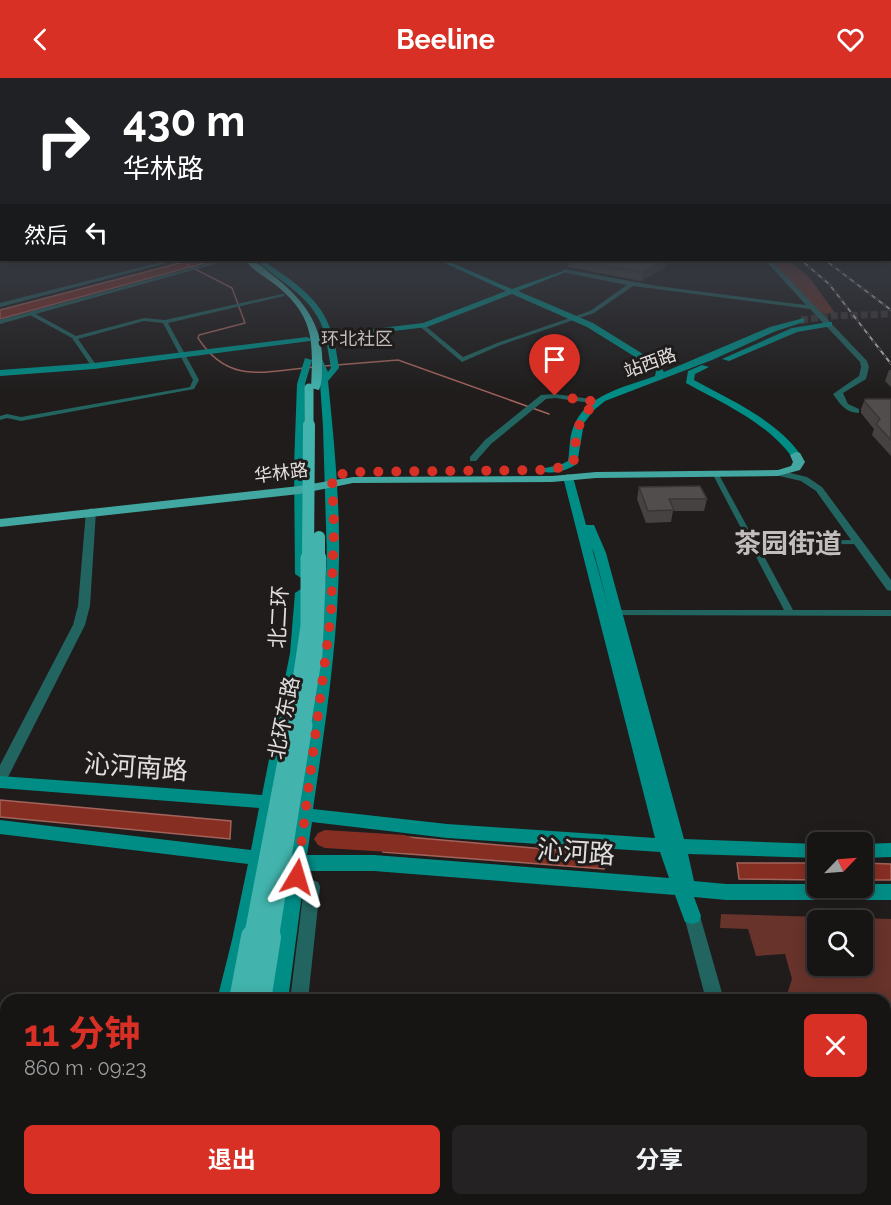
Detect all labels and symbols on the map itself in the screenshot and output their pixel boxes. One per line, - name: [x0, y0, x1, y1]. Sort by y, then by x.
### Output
- district label: 环北社区: [321, 328, 393, 349]
- pin: [529, 334, 580, 396]
- street label: 站西路: [621, 343, 679, 382]
- street label: 华林路: [253, 459, 309, 486]
- district label: 茶园街道: [734, 528, 842, 559]
- street label: 北二环: [264, 585, 293, 649]
- street label: 北环东路: [263, 674, 304, 762]
- street label: 沁河南路: [83, 748, 189, 786]
- north arrow: [807, 832, 873, 898]
- street label: 沁河路: [536, 834, 616, 870]
- position arrow: [265, 845, 329, 909]

